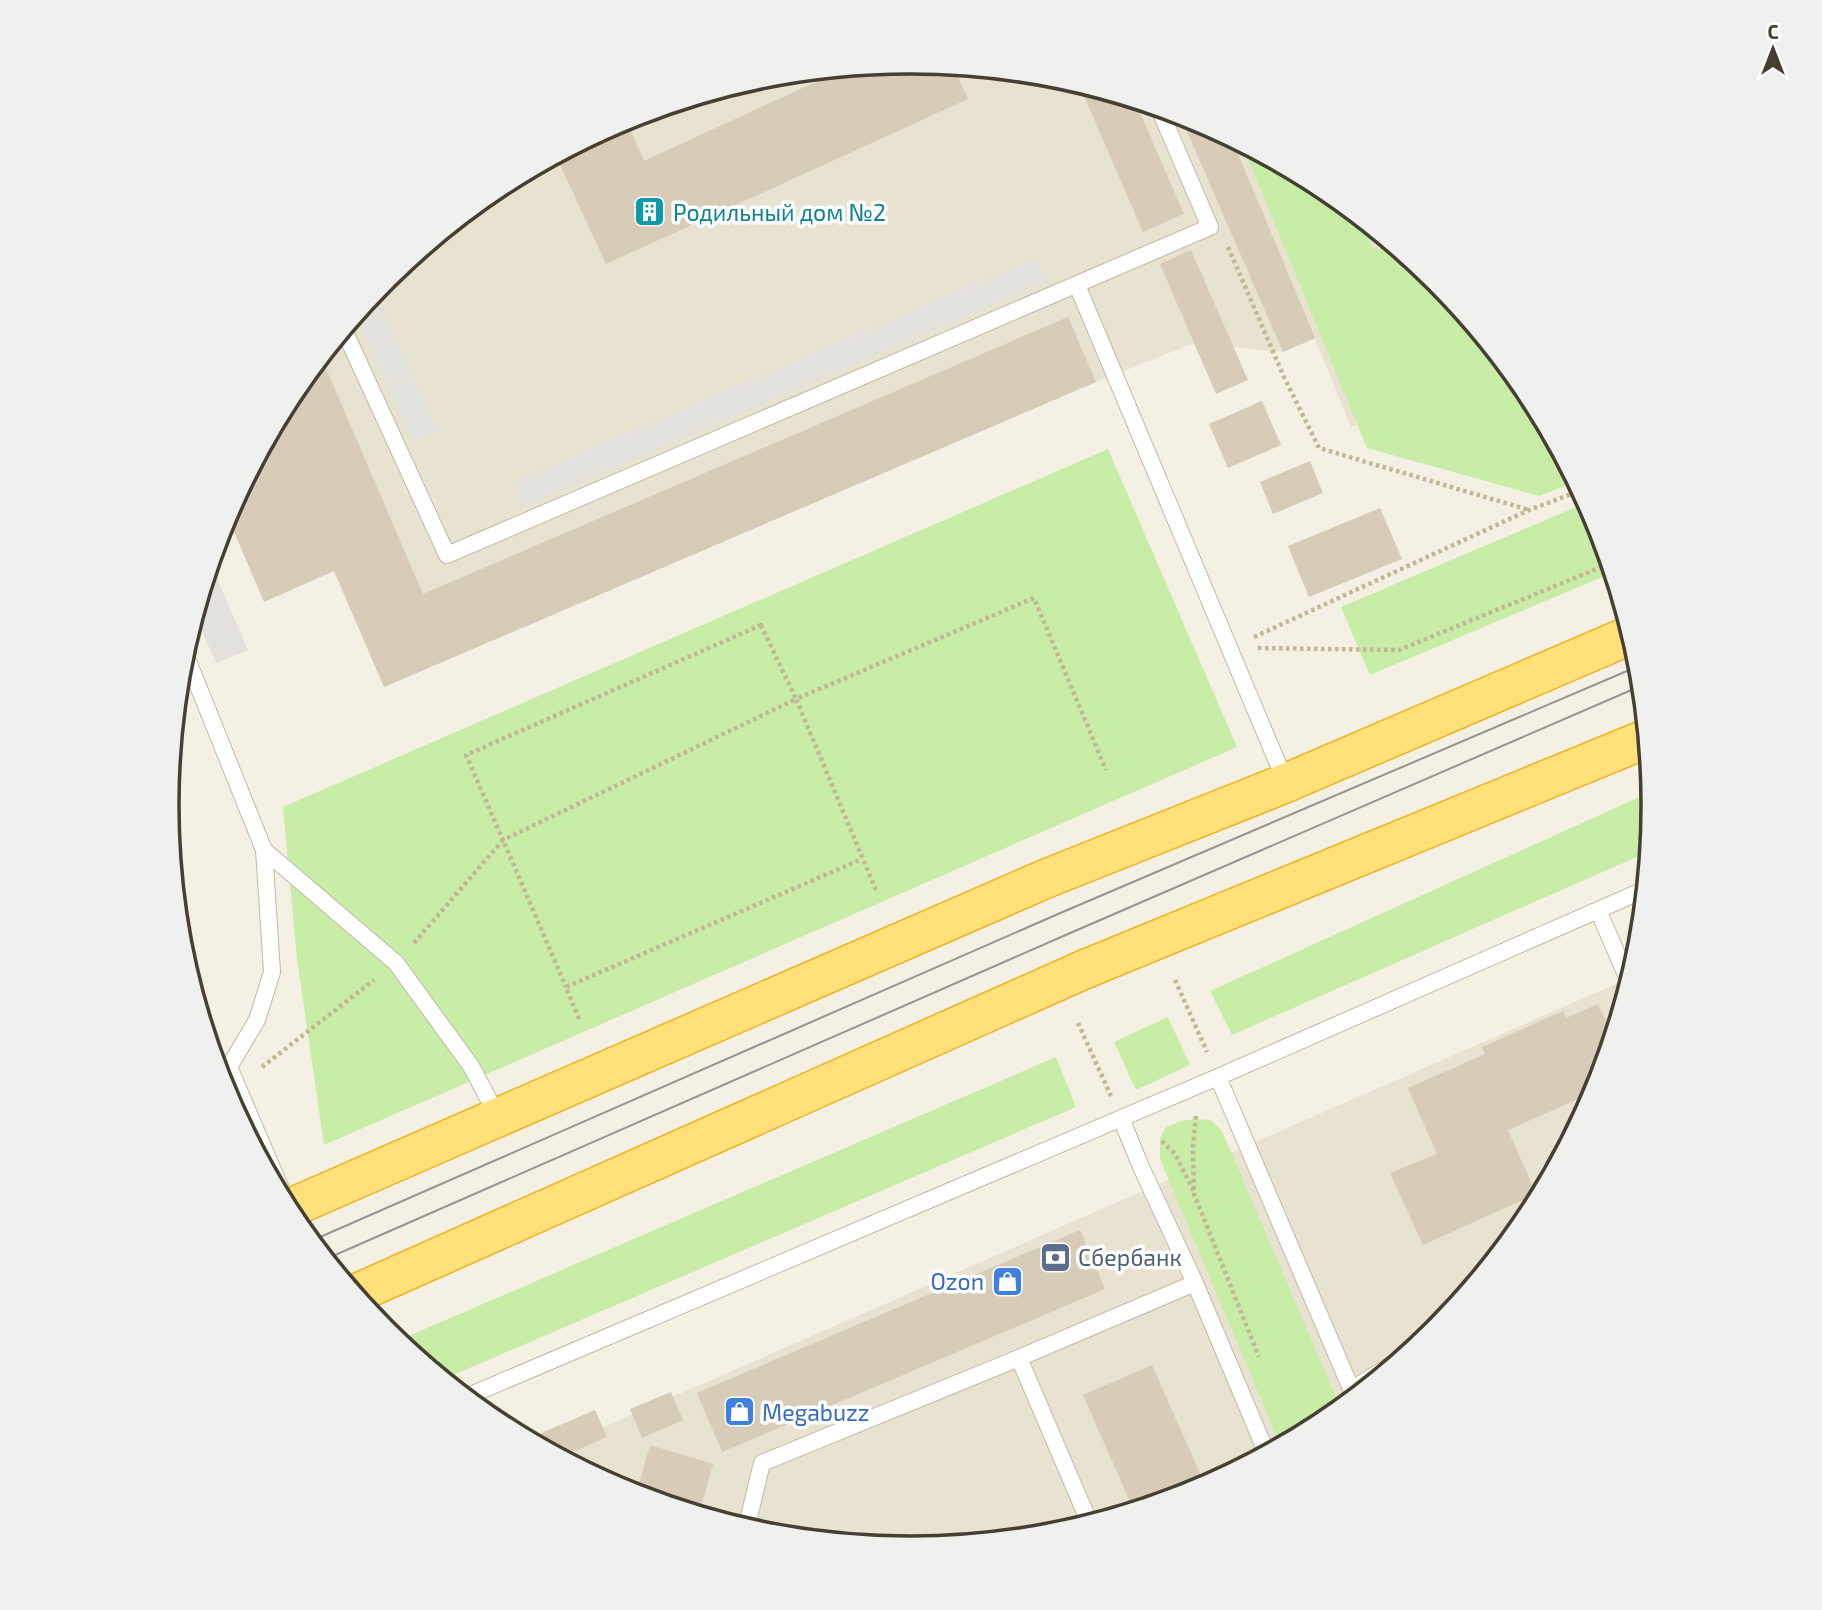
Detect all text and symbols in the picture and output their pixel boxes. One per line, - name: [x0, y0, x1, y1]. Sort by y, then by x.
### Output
- north arrow: [1738, 14, 1808, 84]
- text: С: [1767, 20, 1779, 43]
- building icon: Родильный дом №2: [633, 195, 667, 229]
- place label: Родильный дом №2: [673, 198, 886, 226]
- bank icon: Сбербанк: [1038, 1240, 1072, 1274]
- place label: Сбербанк: [1078, 1243, 1182, 1271]
- shop icon: Ozon: [990, 1264, 1024, 1298]
- place label: Ozon: [931, 1267, 984, 1295]
- shop icon: Megabuzz: [722, 1395, 756, 1429]
- place label: Megabuzz: [762, 1398, 870, 1426]

